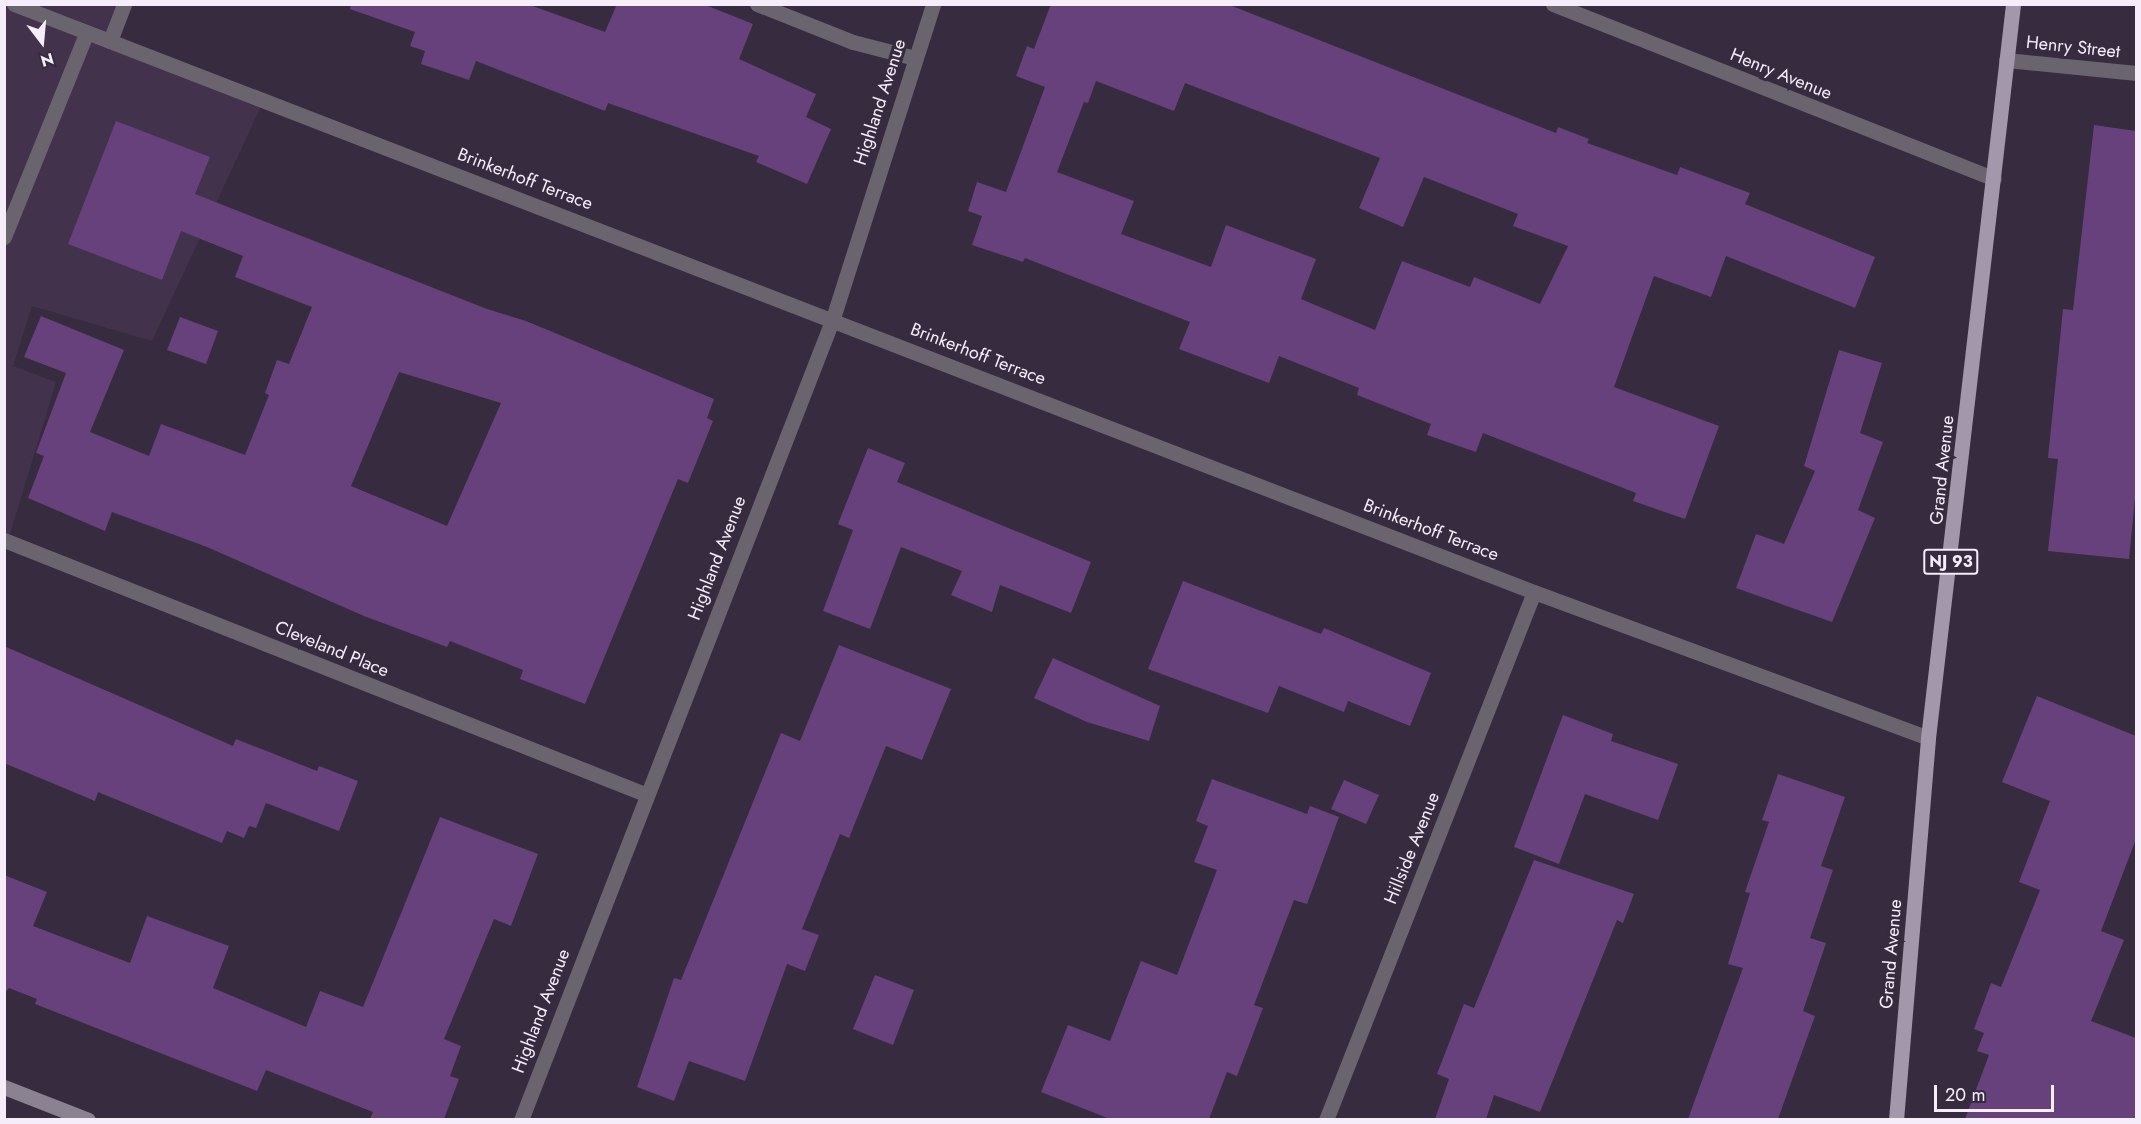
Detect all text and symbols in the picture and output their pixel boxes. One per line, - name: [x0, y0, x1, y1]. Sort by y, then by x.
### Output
- north arrow: [12, 12, 72, 72]
- street label: Henry Street: [2025, 31, 2121, 63]
- street label: Highland Avenue: [849, 36, 911, 168]
- street label: Henry Avenue: [1727, 44, 1835, 104]
- text: N: [38, 47, 56, 73]
- street label: Brinkerhoff Terrace: [454, 143, 596, 215]
- street label: Brinkerhoff Terrace: [907, 318, 1049, 390]
- street label: Grand Avenue: [1926, 414, 1958, 526]
- street label: Highland Avenue: [683, 493, 751, 623]
- street label: Brinkerhoff Terrace: [1360, 494, 1502, 566]
- road number: NJ 93: [1922, 549, 1980, 575]
- street label: Cleveland Place: [272, 616, 392, 682]
- street label: Hillside Avenue: [1380, 789, 1444, 907]
- street label: Grand Avenue: [1875, 898, 1907, 1010]
- street label: Highland Avenue: [507, 946, 575, 1076]
- scale bar: [1937, 1073, 2057, 1111]
- text: 20 m: [1945, 1082, 1985, 1108]

